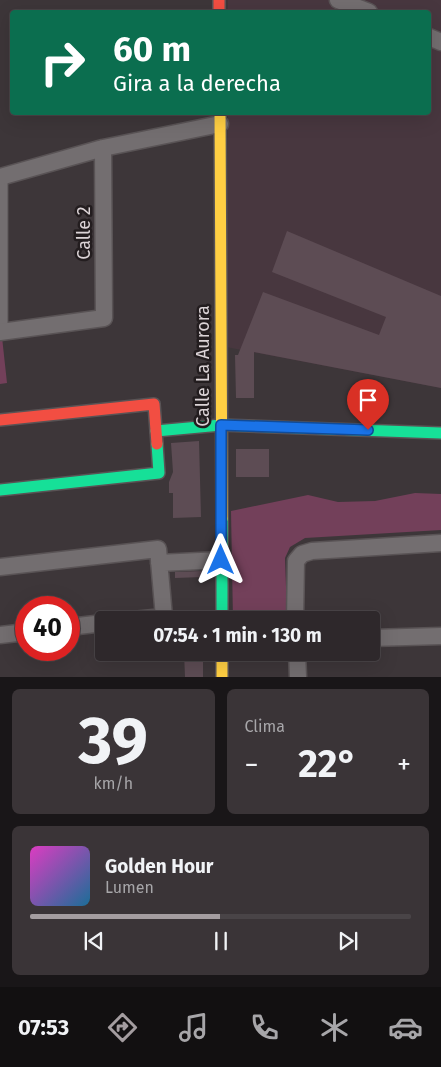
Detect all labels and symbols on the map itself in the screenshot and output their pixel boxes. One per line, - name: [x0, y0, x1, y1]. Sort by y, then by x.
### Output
- street label: Calle 2: [73, 206, 95, 260]
- street label: Calle La Aurora: [192, 305, 214, 427]
- pin: [347, 379, 389, 430]
- position arrow: [194, 533, 246, 585]
- speed limit sign: 40: [15, 596, 80, 661]

